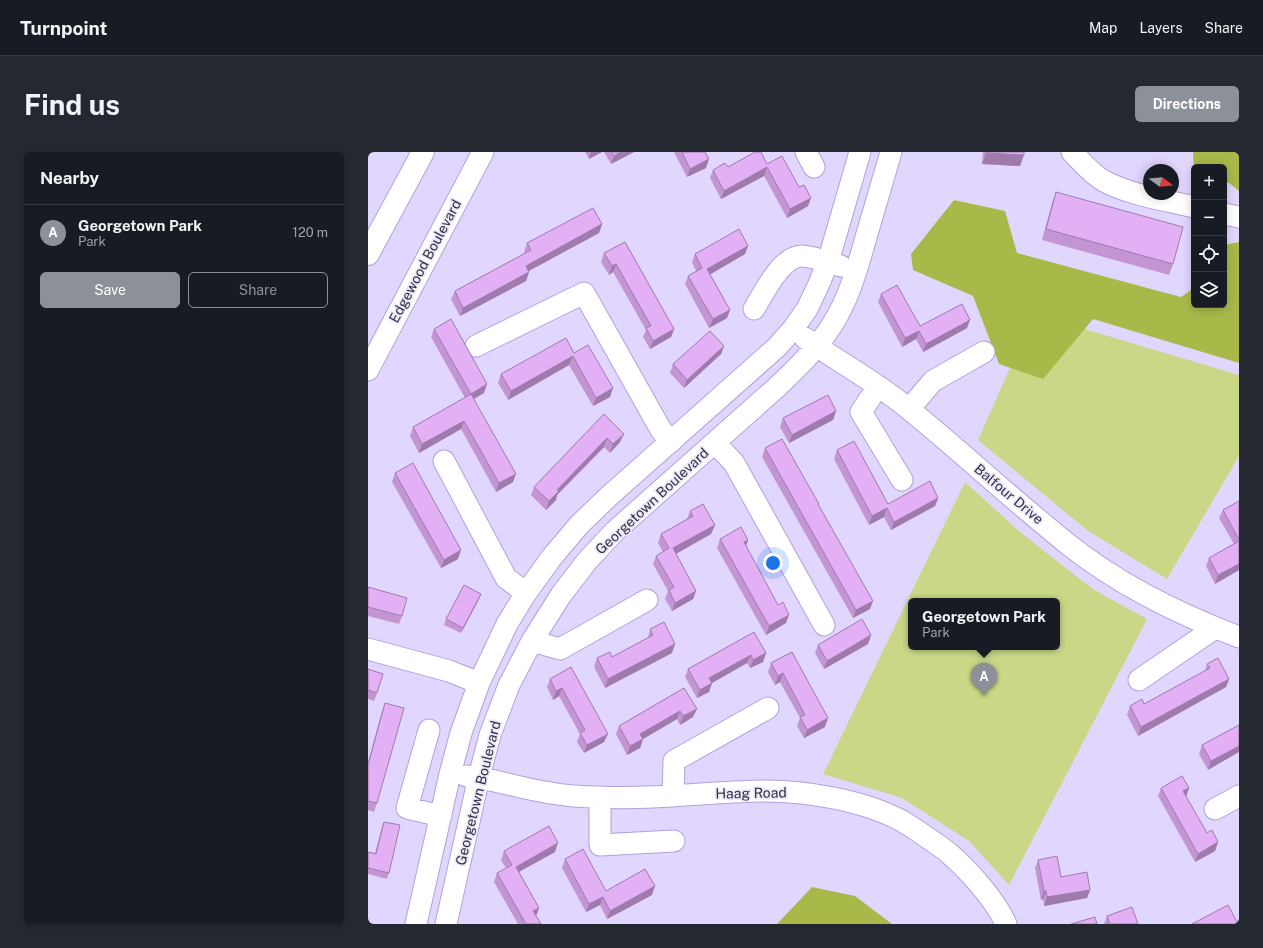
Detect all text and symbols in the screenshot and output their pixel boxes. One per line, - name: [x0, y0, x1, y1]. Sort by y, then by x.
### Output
- text: Turnpoint: [20, 17, 107, 39]
- text: Map: [1089, 20, 1117, 36]
- text: Layers: [1139, 20, 1183, 36]
- text: Share: [1205, 20, 1243, 36]
- button: Directions: [1135, 86, 1239, 122]
- text: Find us: [24, 88, 120, 121]
- north arrow: [1143, 164, 1179, 200]
- map controls: [1191, 164, 1227, 308]
- button: +: [1191, 164, 1227, 200]
- text: Nearby: [40, 168, 99, 188]
- street label: Edgewood Boulevard: [386, 197, 464, 325]
- button: −: [1191, 200, 1227, 236]
- text: Georgetown Park: [78, 217, 202, 234]
- text: A: [48, 225, 58, 240]
- text: 120 m: [293, 225, 328, 240]
- text: Park: [78, 234, 106, 249]
- button: locate: [1191, 236, 1227, 272]
- button: Save: [40, 272, 180, 308]
- button: Share: [188, 272, 328, 308]
- button: layers: [1191, 272, 1227, 308]
- street label: Georgetown Boulevard: [592, 445, 712, 557]
- street label: Balfour Drive: [971, 461, 1047, 527]
- your location: [763, 553, 783, 573]
- popup: [908, 598, 1060, 650]
- text: Georgetown Park: [922, 608, 1046, 625]
- text: Park: [922, 625, 950, 640]
- pin: A: [971, 663, 997, 696]
- street label: Georgetown Boulevard: [452, 719, 504, 867]
- street label: Haag Road: [715, 784, 787, 802]

